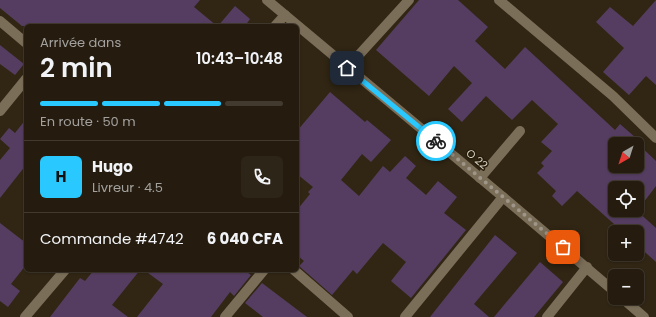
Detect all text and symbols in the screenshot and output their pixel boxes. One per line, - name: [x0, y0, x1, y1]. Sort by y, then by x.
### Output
- text: Arrivée dans: [40, 33, 121, 52]
- text: 10:43–10:48: [196, 48, 283, 69]
- text: 2 min: [40, 50, 113, 86]
- pin: [330, 51, 364, 85]
- icon: home: [336, 57, 358, 79]
- text: En route · 50 m: [40, 112, 136, 131]
- courier: [416, 121, 456, 161]
- icon: bike: [425, 130, 447, 152]
- north arrow: [608, 137, 644, 173]
- map controls: [608, 137, 644, 305]
- street label: O 22: [463, 145, 491, 173]
- text: Hugo: [92, 156, 133, 177]
- button: phone: [241, 156, 283, 198]
- text: H: [56, 166, 66, 187]
- text: Livreur · 4.5: [92, 178, 163, 197]
- button: locate: [608, 181, 644, 217]
- button: +: [608, 225, 644, 261]
- text: Commande #4742: [40, 228, 184, 249]
- text: 6 040 CFA: [207, 228, 283, 249]
- pin: [546, 230, 580, 264]
- icon: bag: [552, 236, 574, 258]
- button: −: [608, 269, 644, 305]

